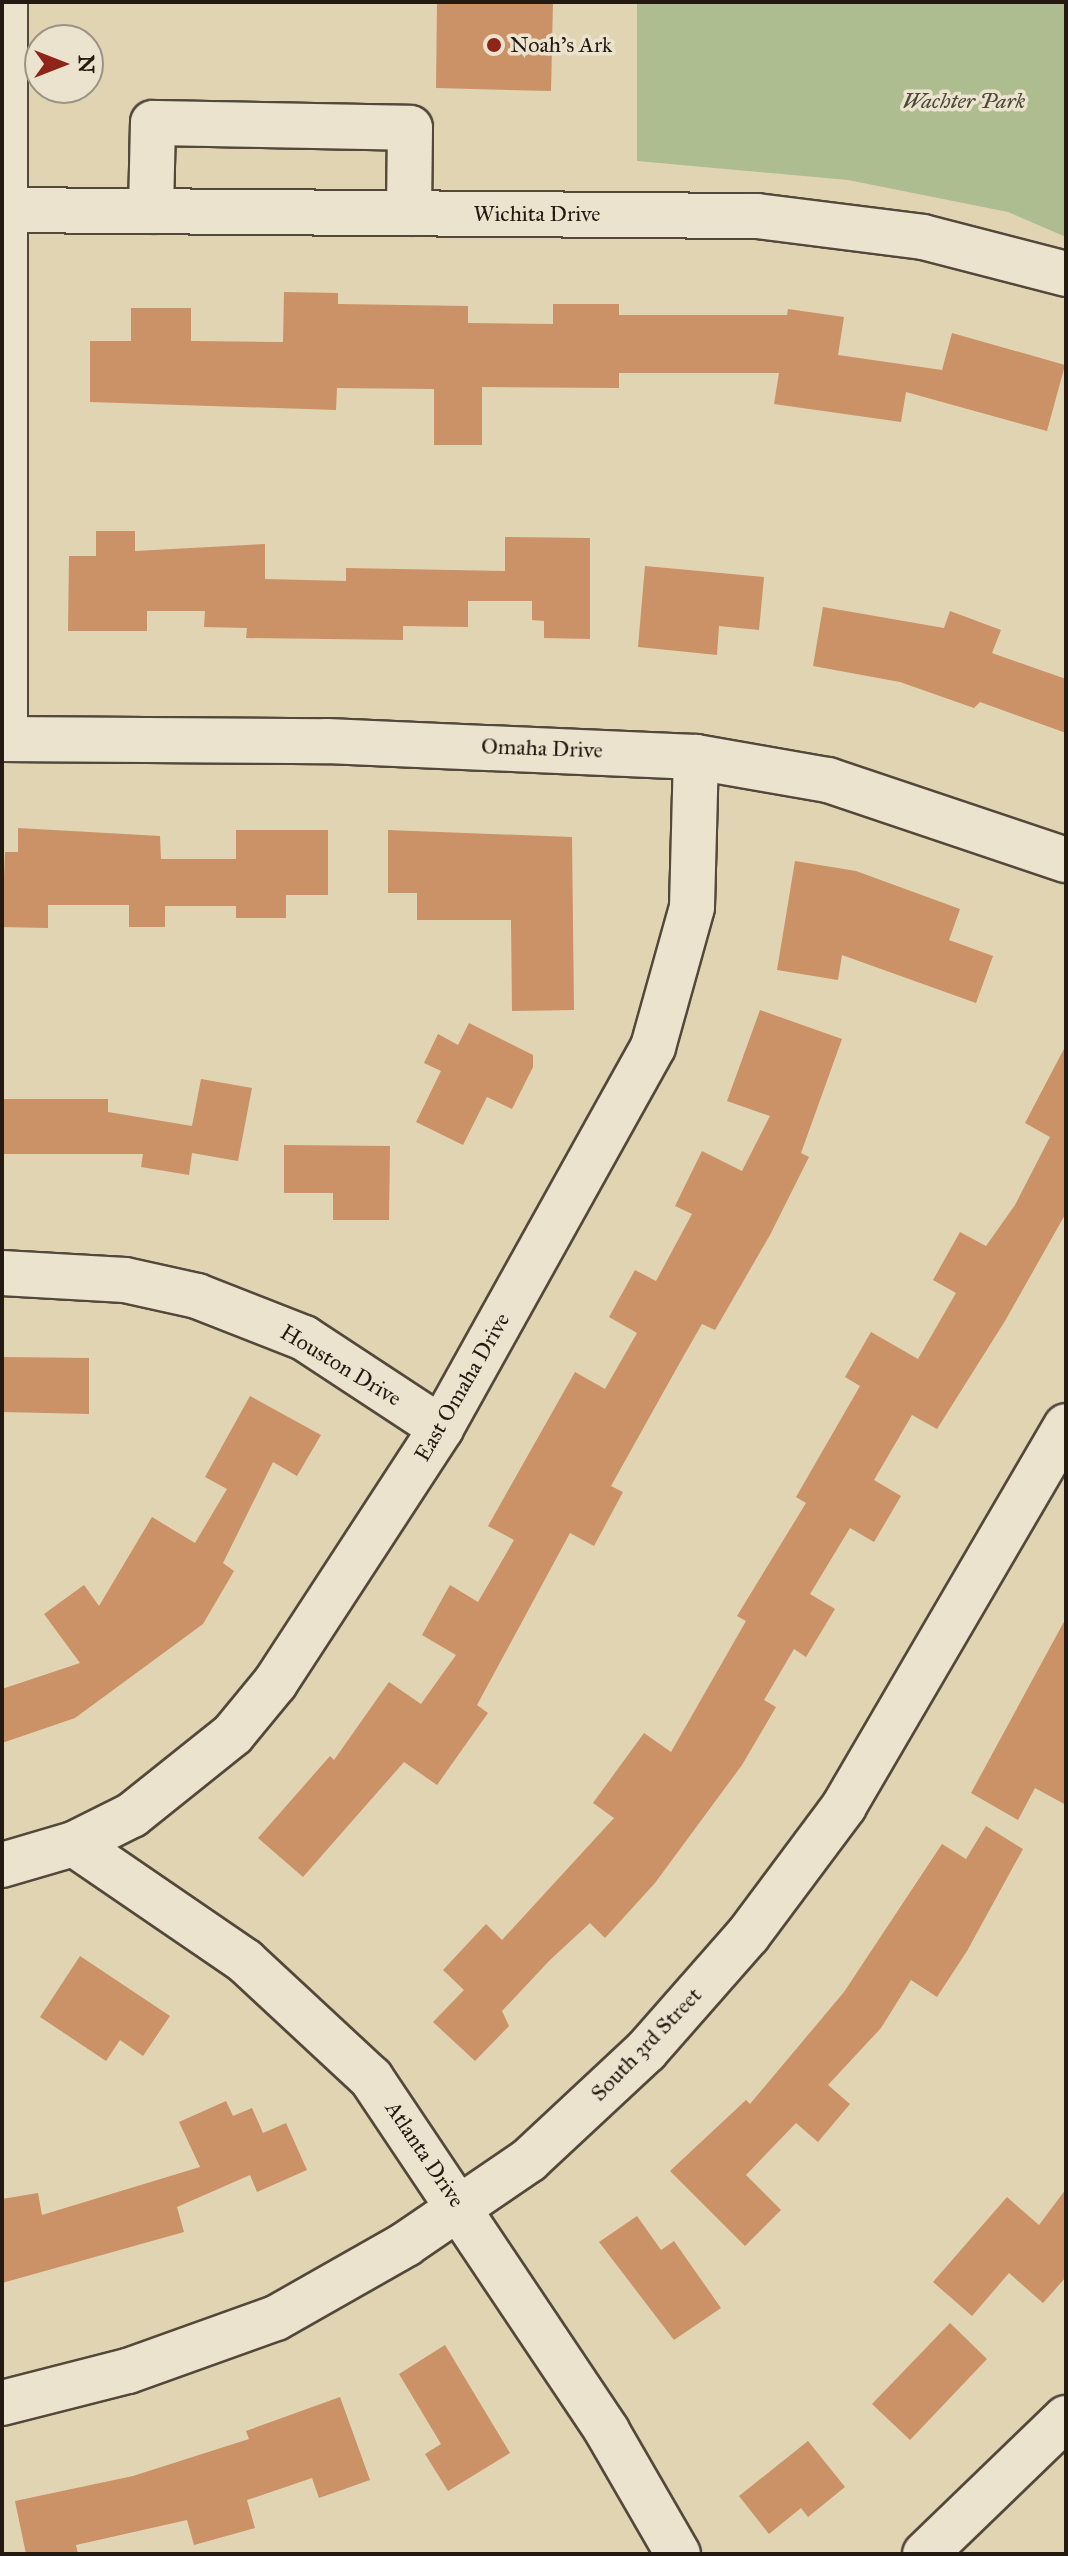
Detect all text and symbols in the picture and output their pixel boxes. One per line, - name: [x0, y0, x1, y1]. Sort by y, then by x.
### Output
- north arrow: [24, 24, 104, 104]
- place label: Noah's Ark: [510, 32, 612, 58]
- marker: Noah's Ark: [485, 36, 503, 54]
- text: N: [73, 55, 100, 73]
- park label: Wachter Park: [903, 88, 1025, 114]
- street label: Wichita Drive: [474, 201, 600, 227]
- street label: Omaha Drive: [481, 733, 603, 763]
- street label: East Omaha Drive: [409, 1308, 515, 1466]
- street label: Houston Drive: [276, 1319, 406, 1411]
- street label: South 3rd Street: [585, 1982, 707, 2106]
- street label: Atlanta Drive: [380, 2096, 470, 2212]

